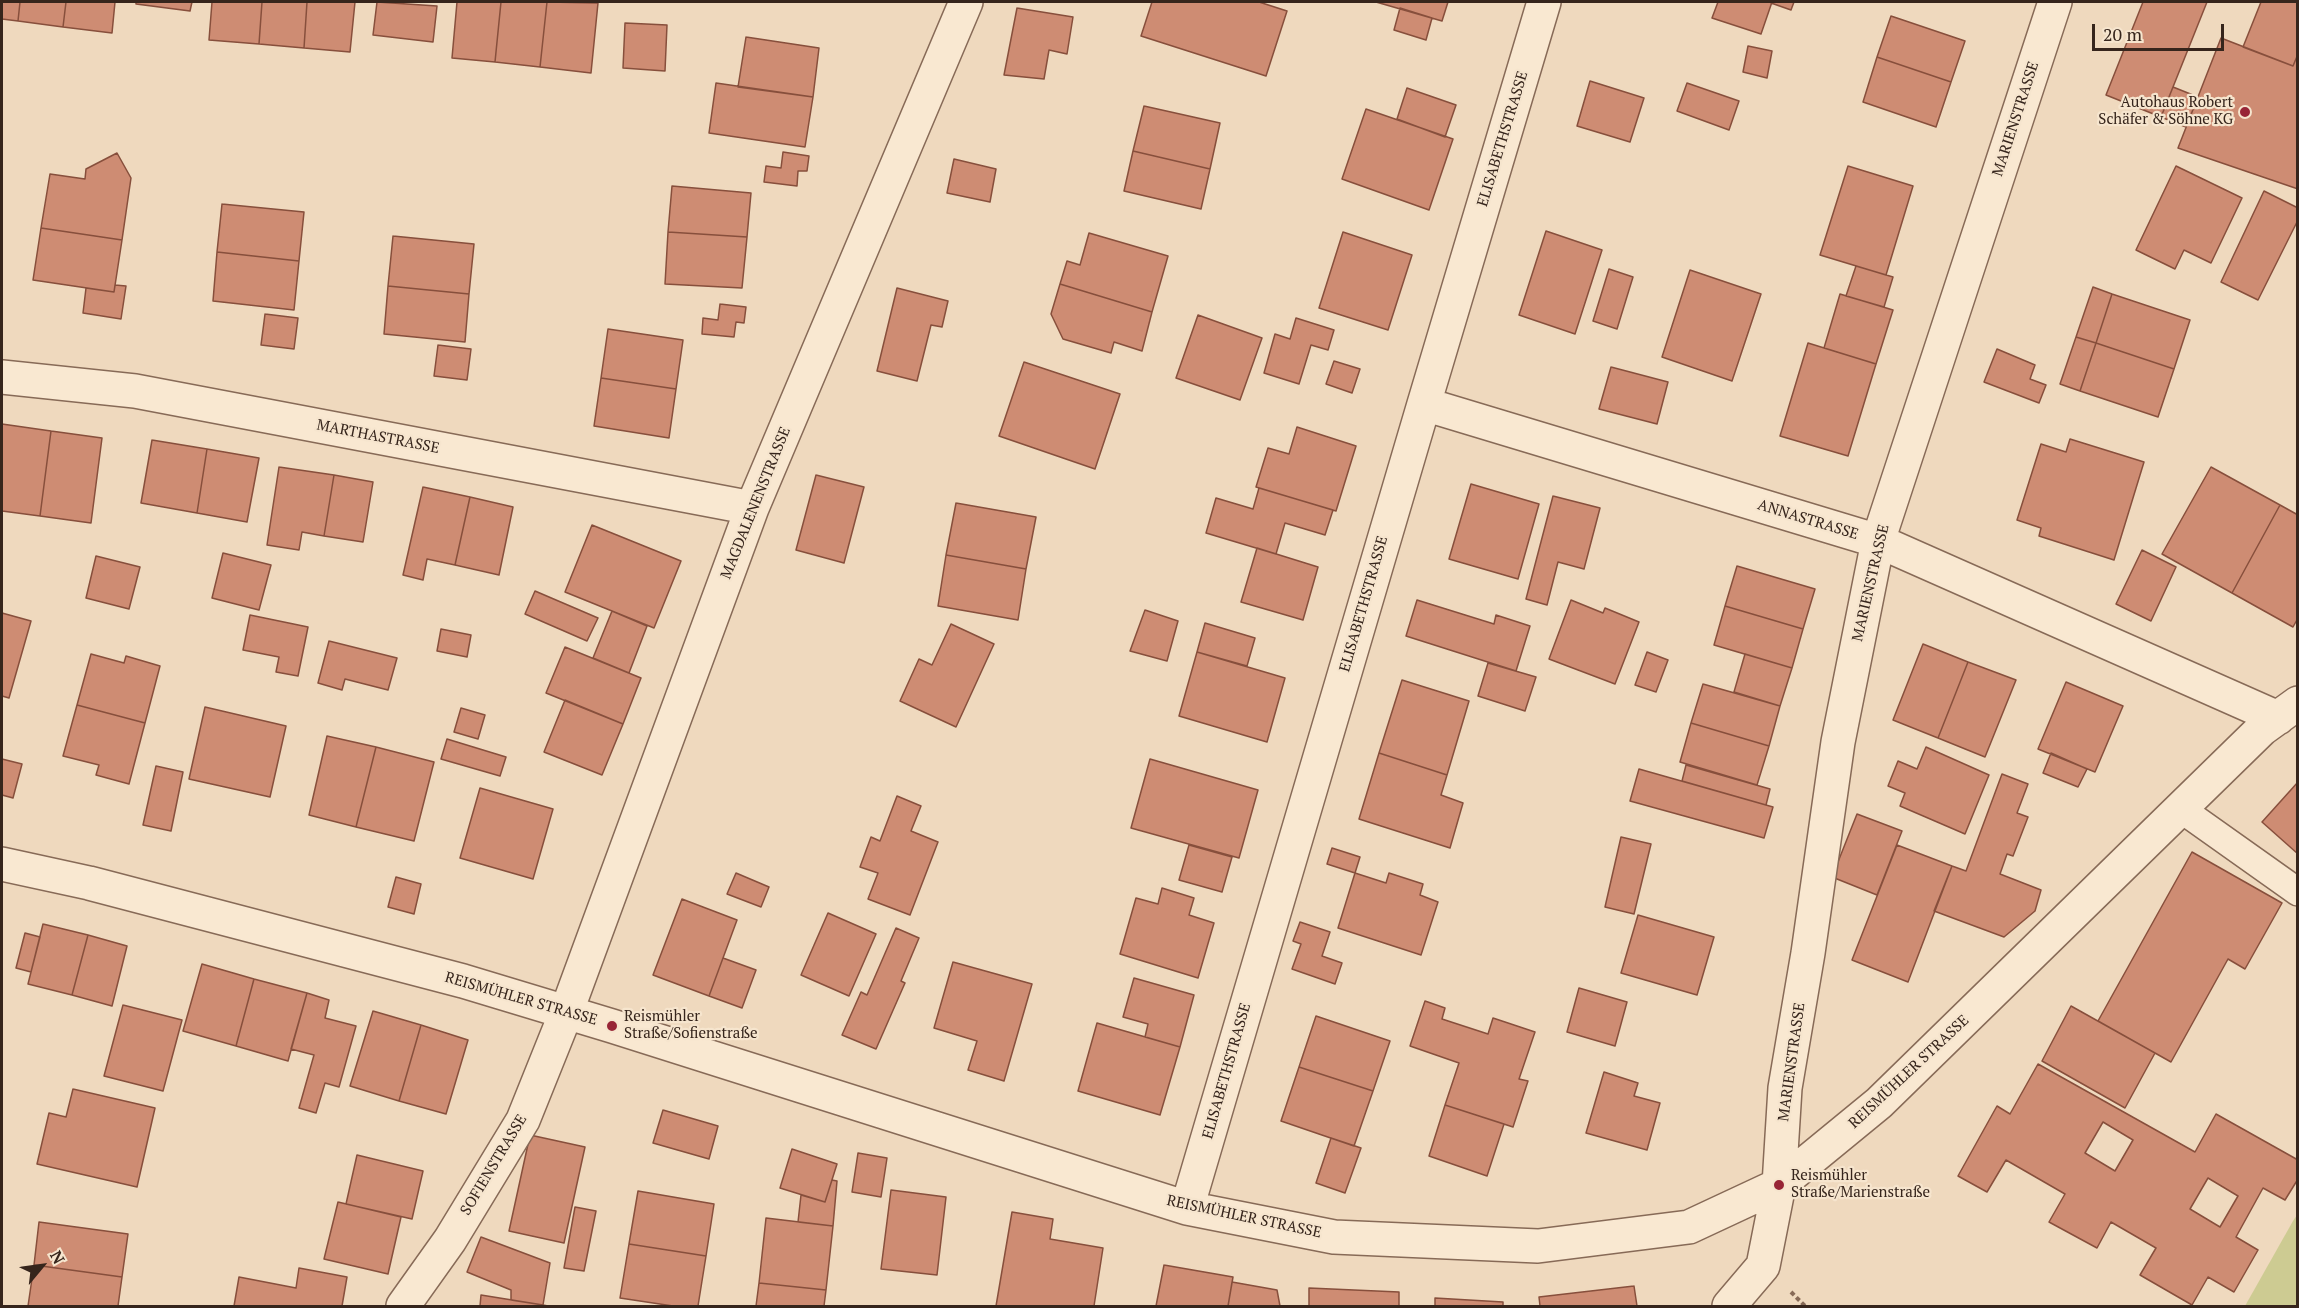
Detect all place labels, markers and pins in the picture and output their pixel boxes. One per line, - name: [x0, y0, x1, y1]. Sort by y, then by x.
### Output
- place label: Autohaus Robert Schäfer & Söhne KG: [2098, 94, 2233, 129]
- marker: Autohaus Robert Schäfer & Söhne KG: [2238, 105, 2252, 119]
- place label: Reismühler Straße/Sofienstraße: [624, 1008, 758, 1043]
- marker: Reismühler Straße/Sofienstraße: [605, 1019, 619, 1033]
- place label: Reismühler Straße/Marienstraße: [1791, 1167, 1930, 1202]
- marker: Reismühler Straße/Marienstraße: [1772, 1178, 1786, 1192]

